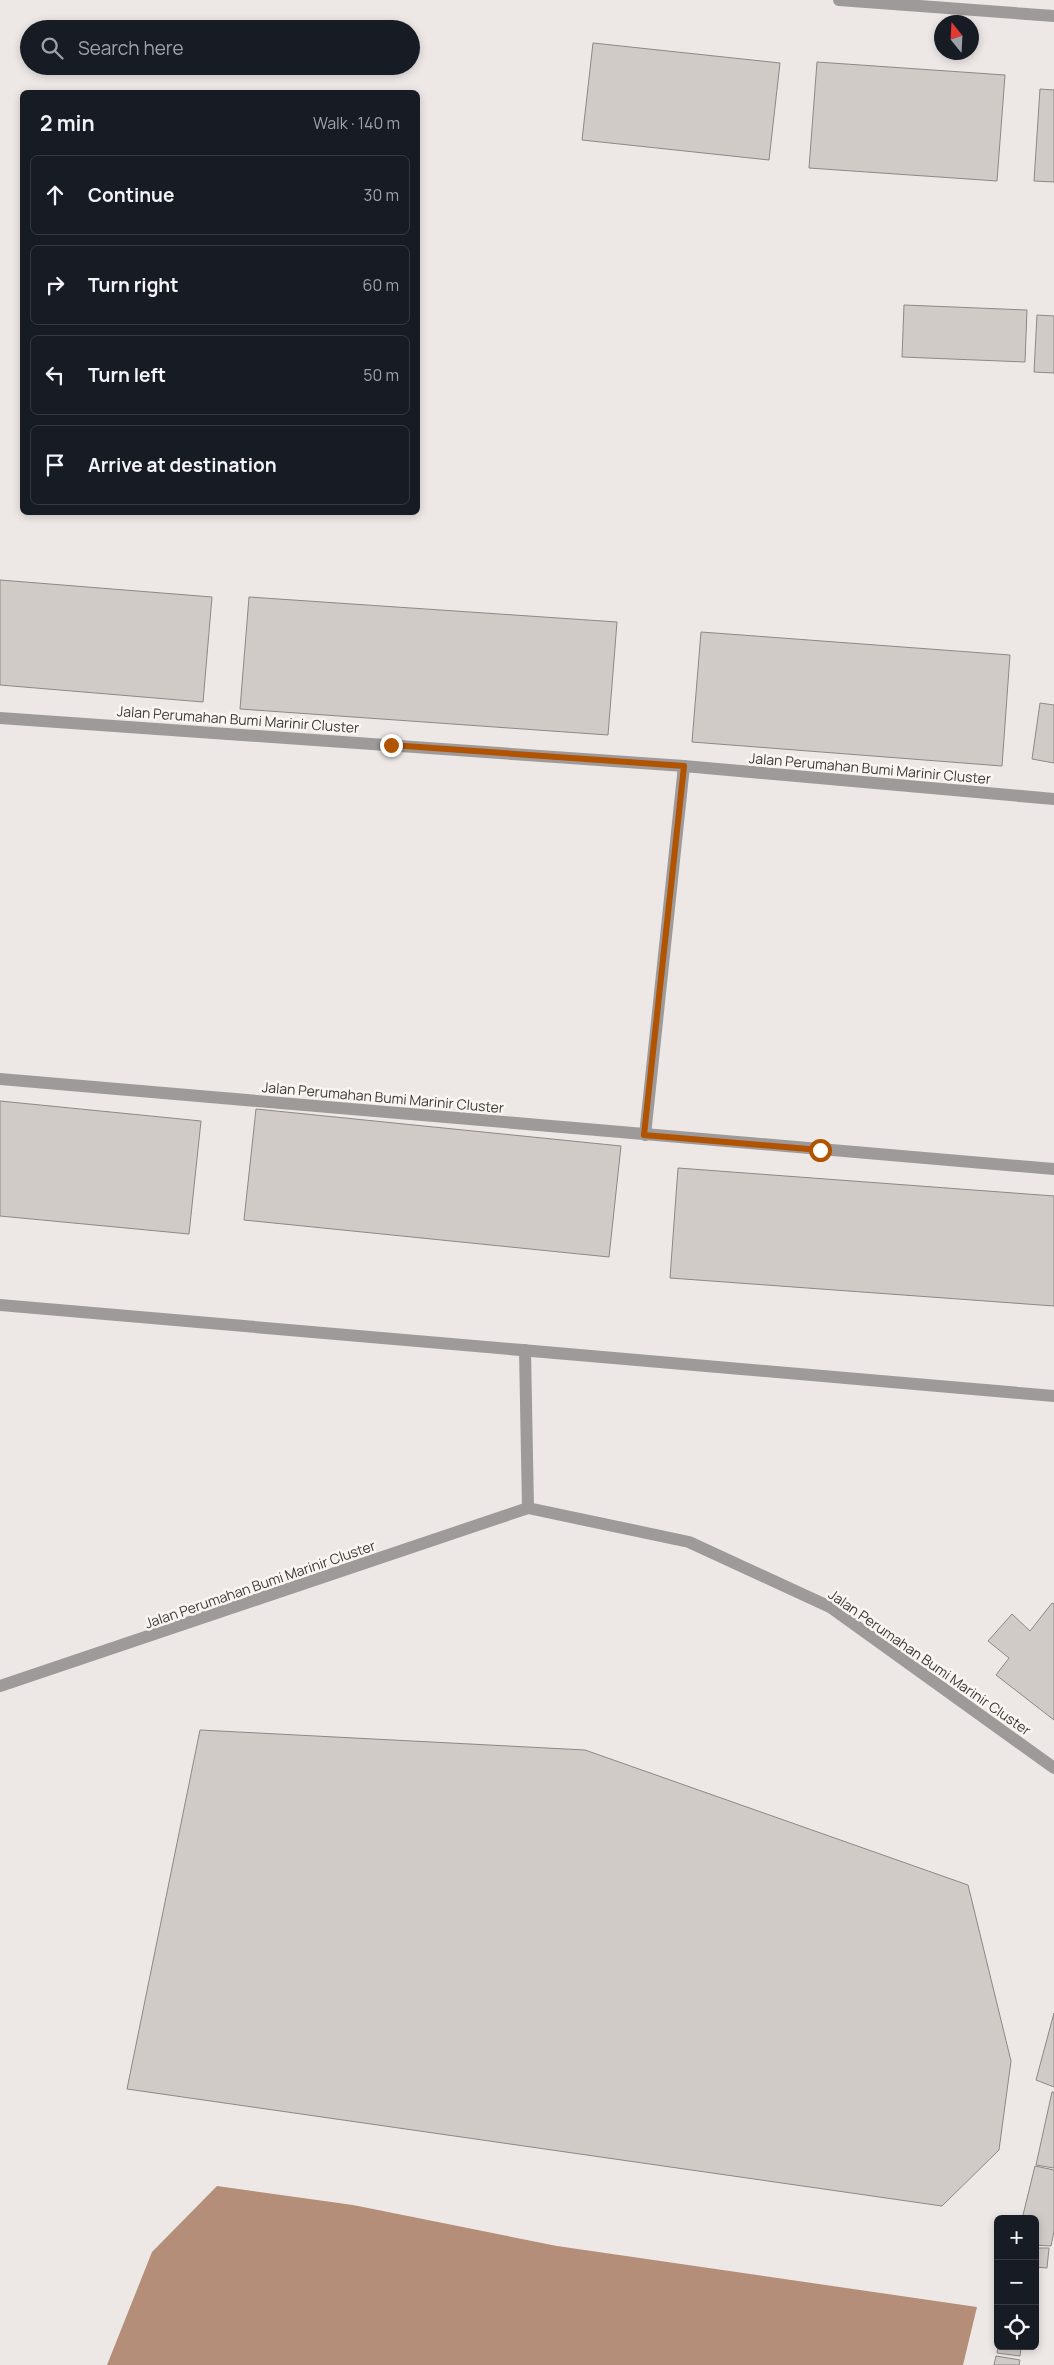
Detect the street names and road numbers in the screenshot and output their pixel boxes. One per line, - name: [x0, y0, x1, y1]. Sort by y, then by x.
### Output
- street label: Jalan Perumahan Bumi Marinir Cluster: [116, 701, 360, 737]
- street label: Jalan Perumahan Bumi Marinir Cluster: [748, 748, 992, 788]
- street label: Jalan Perumahan Bumi Marinir Cluster: [261, 1077, 505, 1117]
- street label: Jalan Perumahan Bumi Marinir Cluster: [142, 1535, 378, 1633]
- street label: Jalan Perumahan Bumi Marinir Cluster: [825, 1585, 1035, 1739]

